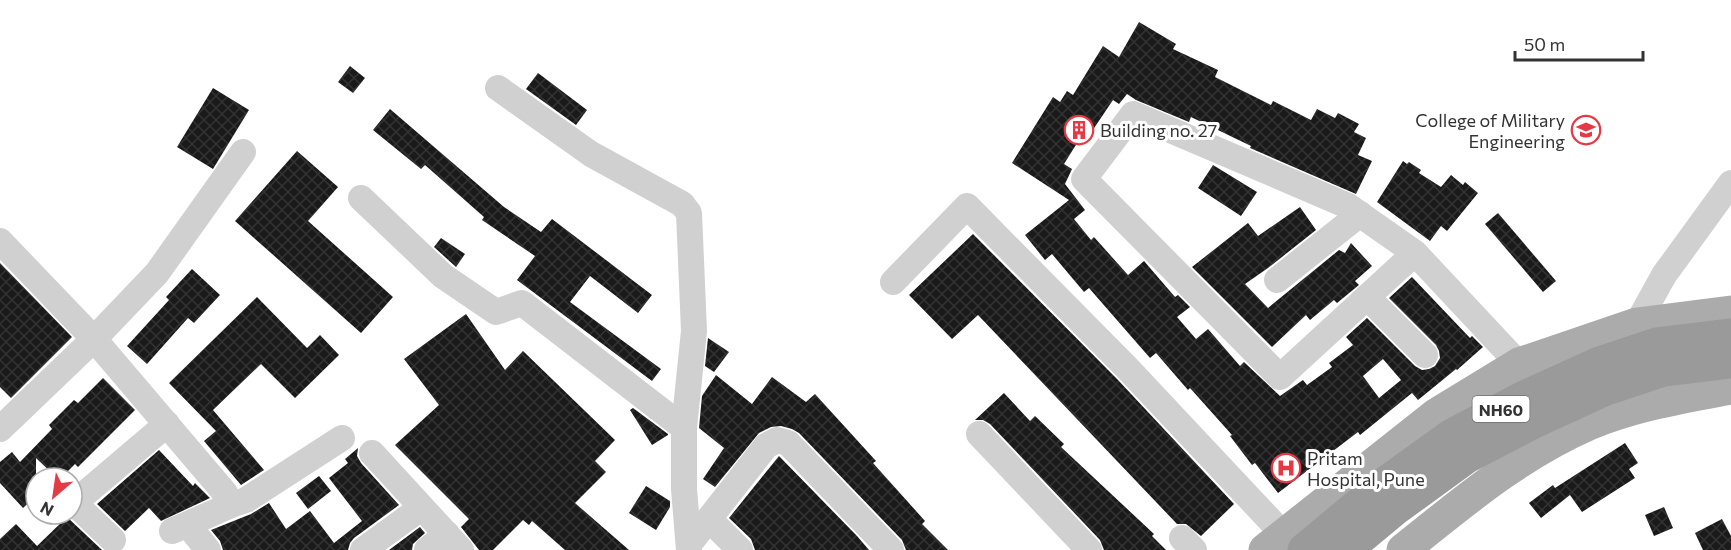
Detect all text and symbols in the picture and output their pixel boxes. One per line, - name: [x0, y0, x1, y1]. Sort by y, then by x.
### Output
- scale bar: [1515, 24, 1642, 62]
- text: 50 m: [1524, 33, 1565, 55]
- place label: College of Military Engineering: [1415, 109, 1565, 152]
- building icon: Building no. 27: [1063, 114, 1095, 146]
- school or university icon: College of Military Engineering: [1570, 114, 1602, 146]
- place label: Building no. 27: [1100, 119, 1217, 141]
- road number: NH60: [1472, 396, 1530, 422]
- place label: Pritam Hospital, Pune: [1307, 447, 1425, 490]
- hospital icon: Pritam Hospital, Pune: [1270, 452, 1302, 484]
- north arrow: [24, 466, 84, 526]
- text: N: [37, 498, 56, 521]

